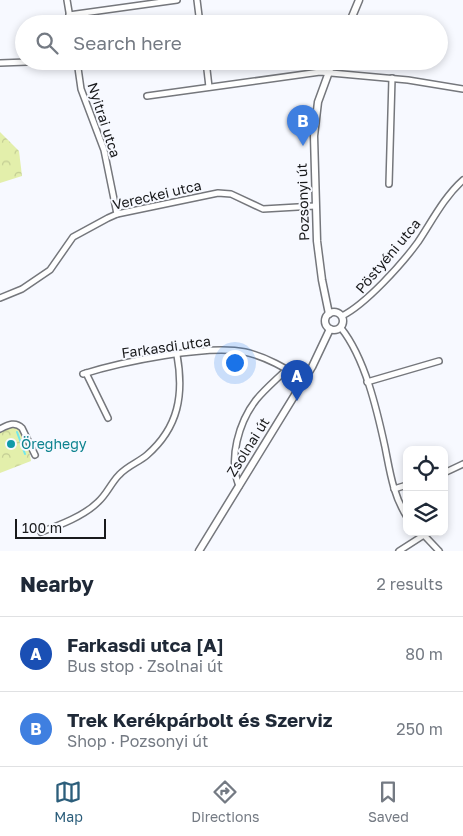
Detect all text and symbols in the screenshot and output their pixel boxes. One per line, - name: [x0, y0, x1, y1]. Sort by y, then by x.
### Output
- search box: [15, 15, 448, 70]
- icon: search: [33, 29, 61, 57]
- text: Search here: [73, 31, 182, 54]
- street label: Nyitrai utca: [84, 80, 125, 160]
- pin: B: [287, 105, 319, 146]
- street label: Pozsonyi út: [293, 163, 312, 241]
- street label: Vereckei utca: [111, 176, 203, 213]
- street label: Pöstyéni utca: [352, 215, 424, 296]
- street label: Farkasdi utca: [120, 332, 212, 361]
- your location: [222, 350, 248, 376]
- pin: A: [281, 360, 313, 401]
- street label: Zsolnai út: [223, 414, 272, 479]
- place label: Öreghegy: [21, 435, 87, 452]
- marker: Öreghegy: [5, 438, 17, 450]
- map controls: [403, 446, 448, 536]
- button: locate: [403, 446, 448, 491]
- button: layers: [403, 491, 448, 536]
- scale bar: [15, 516, 106, 539]
- text: 100 m: [22, 519, 62, 536]
- text: Nearby: [20, 571, 94, 597]
- text: 2 results: [377, 574, 443, 594]
- text: Farkasdi utca [A]: [67, 633, 224, 656]
- text: A: [30, 644, 42, 664]
- text: 80 m: [405, 644, 443, 664]
- text: Bus stop · Zsolnai út: [67, 656, 223, 676]
- text: Trek Kerékpárbolt és Szerviz: [67, 708, 332, 731]
- text: B: [30, 719, 42, 739]
- text: 250 m: [396, 719, 443, 739]
- text: Shop · Pozsonyi út: [67, 731, 208, 751]
- tab: Map: [54, 778, 83, 825]
- tab: Directions: [191, 778, 260, 825]
- tab: Saved: [368, 778, 409, 825]

